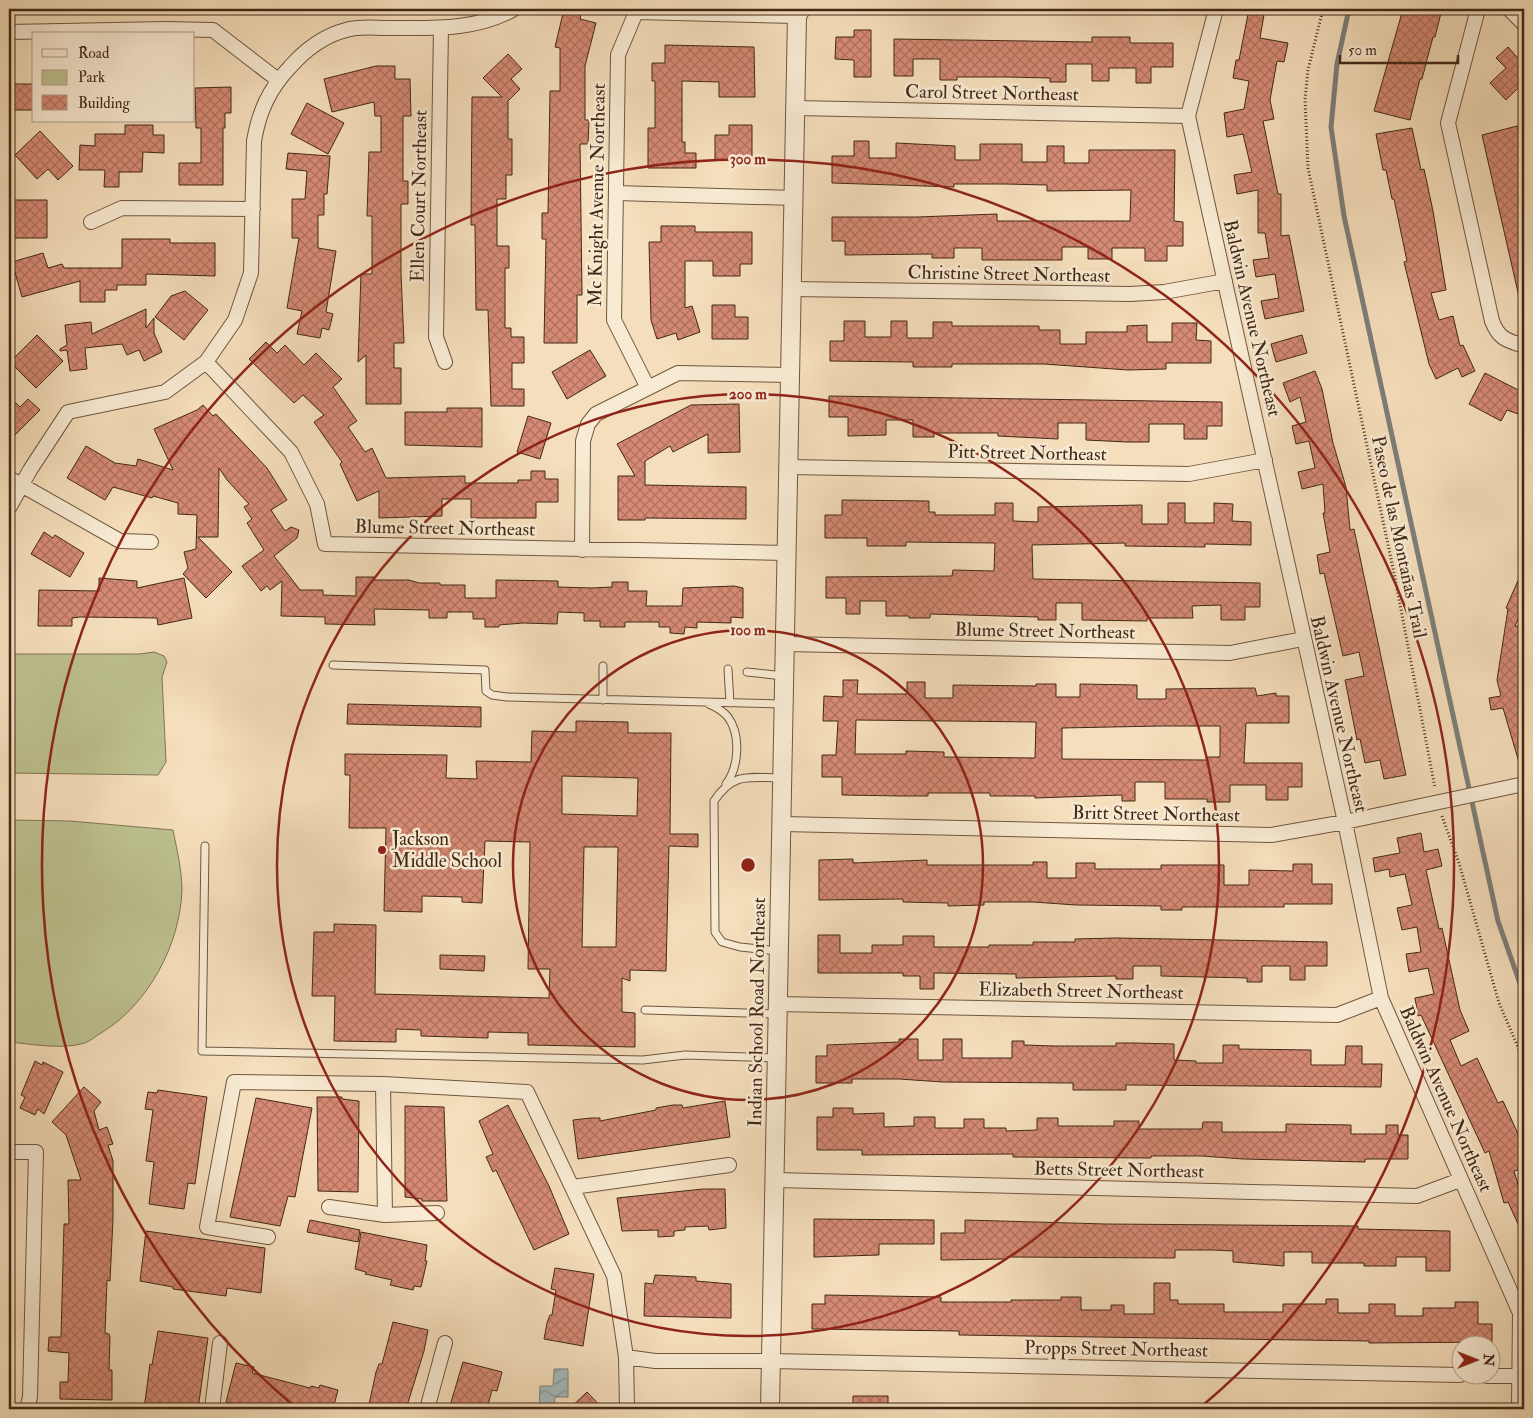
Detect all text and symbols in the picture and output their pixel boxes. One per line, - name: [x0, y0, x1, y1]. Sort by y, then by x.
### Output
- legend: [32, 32, 195, 122]
- scale bar: [1340, 32, 1458, 64]
- text: 50 m: [1348, 41, 1377, 60]
- text: Road: [78, 44, 110, 63]
- text: Park: [78, 68, 105, 87]
- street label: Carol Street Northeast: [905, 79, 1079, 107]
- street label: Mc Knight Avenue Northeast: [583, 83, 611, 307]
- text: Building: [78, 94, 130, 113]
- street label: Ellen Court Northeast: [405, 110, 433, 282]
- text: 300 m: [730, 150, 766, 169]
- street label: Baldwin Avenue Northeast: [1218, 217, 1286, 419]
- street label: Christine Street Northeast: [907, 260, 1111, 288]
- text: 200 m: [729, 385, 767, 404]
- street label: Paseo de las Montañas Trail: [1366, 434, 1432, 641]
- street label: Pitt Street Northeast: [947, 440, 1107, 466]
- street label: Blume Street Northeast: [354, 514, 536, 542]
- street label: Baldwin Avenue Northeast: [1305, 613, 1373, 815]
- street label: Blume Street Northeast: [954, 617, 1136, 645]
- text: 100 m: [730, 621, 766, 640]
- street label: Britt Street Northeast: [1072, 801, 1240, 827]
- place label: Jackson Middle School: [391, 827, 502, 873]
- marker: Jackson Middle School: [376, 844, 388, 856]
- centre of rings: [739, 856, 757, 874]
- street label: Indian School Road Northeast: [743, 897, 771, 1127]
- street label: Elizabeth Street Northeast: [978, 977, 1184, 1005]
- street label: Baldwin Avenue Northeast: [1394, 1002, 1498, 1196]
- street label: Betts Street Northeast: [1034, 1157, 1204, 1183]
- street label: Propps Street Northeast: [1024, 1335, 1208, 1364]
- north arrow: [1450, 1336, 1500, 1386]
- text: N: [1480, 1353, 1497, 1367]

